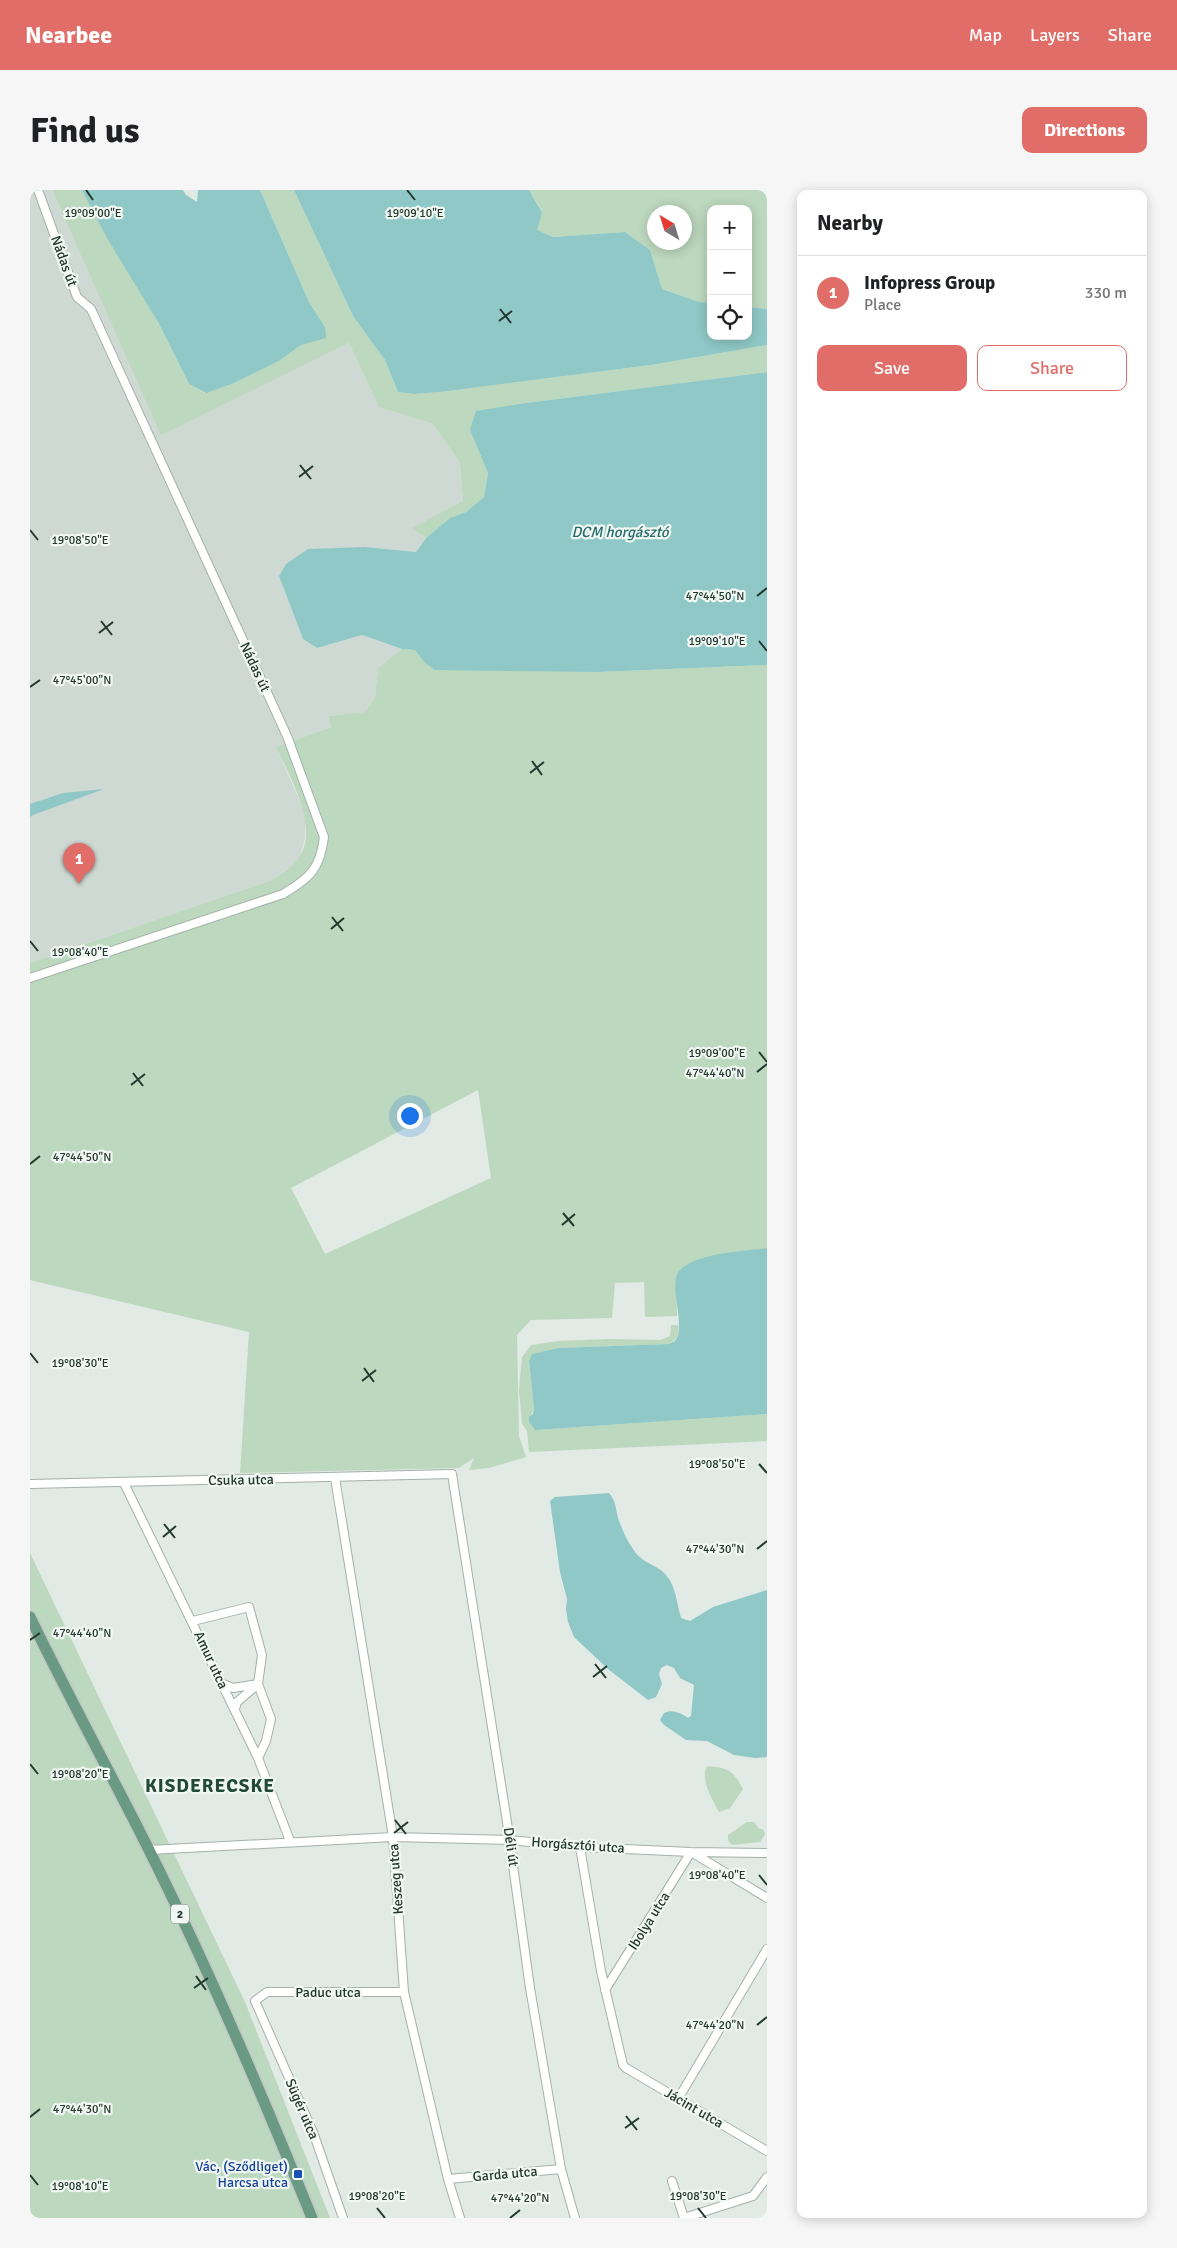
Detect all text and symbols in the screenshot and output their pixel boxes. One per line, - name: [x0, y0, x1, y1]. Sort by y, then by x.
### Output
- text: Nearbee: [25, 20, 112, 50]
- text: Map: [969, 24, 1002, 46]
- text: Layers: [1030, 24, 1080, 46]
- text: Share: [1108, 24, 1152, 46]
- button: Directions: [1022, 107, 1147, 153]
- text: Find us: [30, 109, 140, 152]
- north arrow: [647, 205, 692, 250]
- map controls: [707, 205, 752, 340]
- button: +: [707, 205, 752, 250]
- text: 19°09'00"E: [64, 206, 122, 221]
- text: 19°09'10"E: [386, 206, 444, 221]
- text: Nearby: [817, 210, 883, 236]
- street label: Nádas út: [47, 233, 81, 289]
- button: −: [707, 250, 752, 295]
- text: Infopress Group: [864, 271, 995, 295]
- text: 1: [829, 283, 837, 303]
- text: 330 m: [1085, 283, 1127, 303]
- button: locate: [707, 295, 752, 340]
- text: Place: [864, 295, 901, 315]
- button: Save: [817, 345, 967, 391]
- button: Share: [977, 345, 1127, 391]
- water label: DCM horgásztó: [571, 523, 670, 541]
- text: 19°08'50"E: [51, 533, 109, 548]
- text: 47°44'50"N: [686, 589, 744, 604]
- text: 19°09'10"E: [688, 634, 746, 649]
- street label: Nádas út: [236, 639, 274, 695]
- text: 47°45'00"N: [53, 673, 111, 688]
- pin: 1: [63, 843, 95, 884]
- text: 19°08'40"E: [51, 945, 109, 960]
- text: 19°09'00"E: [688, 1046, 746, 1061]
- text: 47°44'40"N: [686, 1066, 744, 1081]
- your location: [397, 1103, 423, 1129]
- text: 47°44'50"N: [53, 1150, 111, 1165]
- text: 19°08'30"E: [51, 1356, 109, 1371]
- text: 19°08'50"E: [688, 1457, 746, 1472]
- street label: Csuka utca: [208, 1471, 274, 1489]
- text: 47°44'30"N: [686, 1542, 744, 1557]
- text: 47°44'40"N: [53, 1626, 111, 1641]
- street label: Amur utca: [190, 1628, 232, 1692]
- text: 19°08'20"E: [51, 1767, 109, 1782]
- district label: KISDERECSKE: [145, 1774, 275, 1798]
- street label: Déli út: [500, 1826, 522, 1868]
- street label: Horgásztói utca: [531, 1833, 625, 1857]
- street label: Keszeg utca: [385, 1843, 407, 1915]
- text: 19°08'40"E: [688, 1868, 746, 1883]
- street label: Ibolya utca: [624, 1889, 674, 1953]
- road number: 2: [171, 1905, 189, 1924]
- street label: Paduc utca: [295, 1984, 361, 2001]
- text: 47°44'20"N: [686, 2018, 744, 2033]
- street label: Sügér utca: [282, 2076, 322, 2142]
- street label: Jácint utca: [662, 2084, 726, 2132]
- text: 47°44'30"N: [53, 2102, 111, 2117]
- place label: Vác, (Sződliget) Harcsa utca: [195, 2158, 288, 2191]
- street label: Garda utca: [472, 2163, 538, 2185]
- marker: Vác, (Sződliget) Harcsa utca: [292, 2168, 304, 2180]
- text: 19°08'10"E: [51, 2179, 109, 2194]
- text: 19°08'20"E: [348, 2189, 406, 2204]
- text: 19°08'30"E: [669, 2189, 727, 2204]
- text: 47°44'20"N: [491, 2191, 549, 2206]

